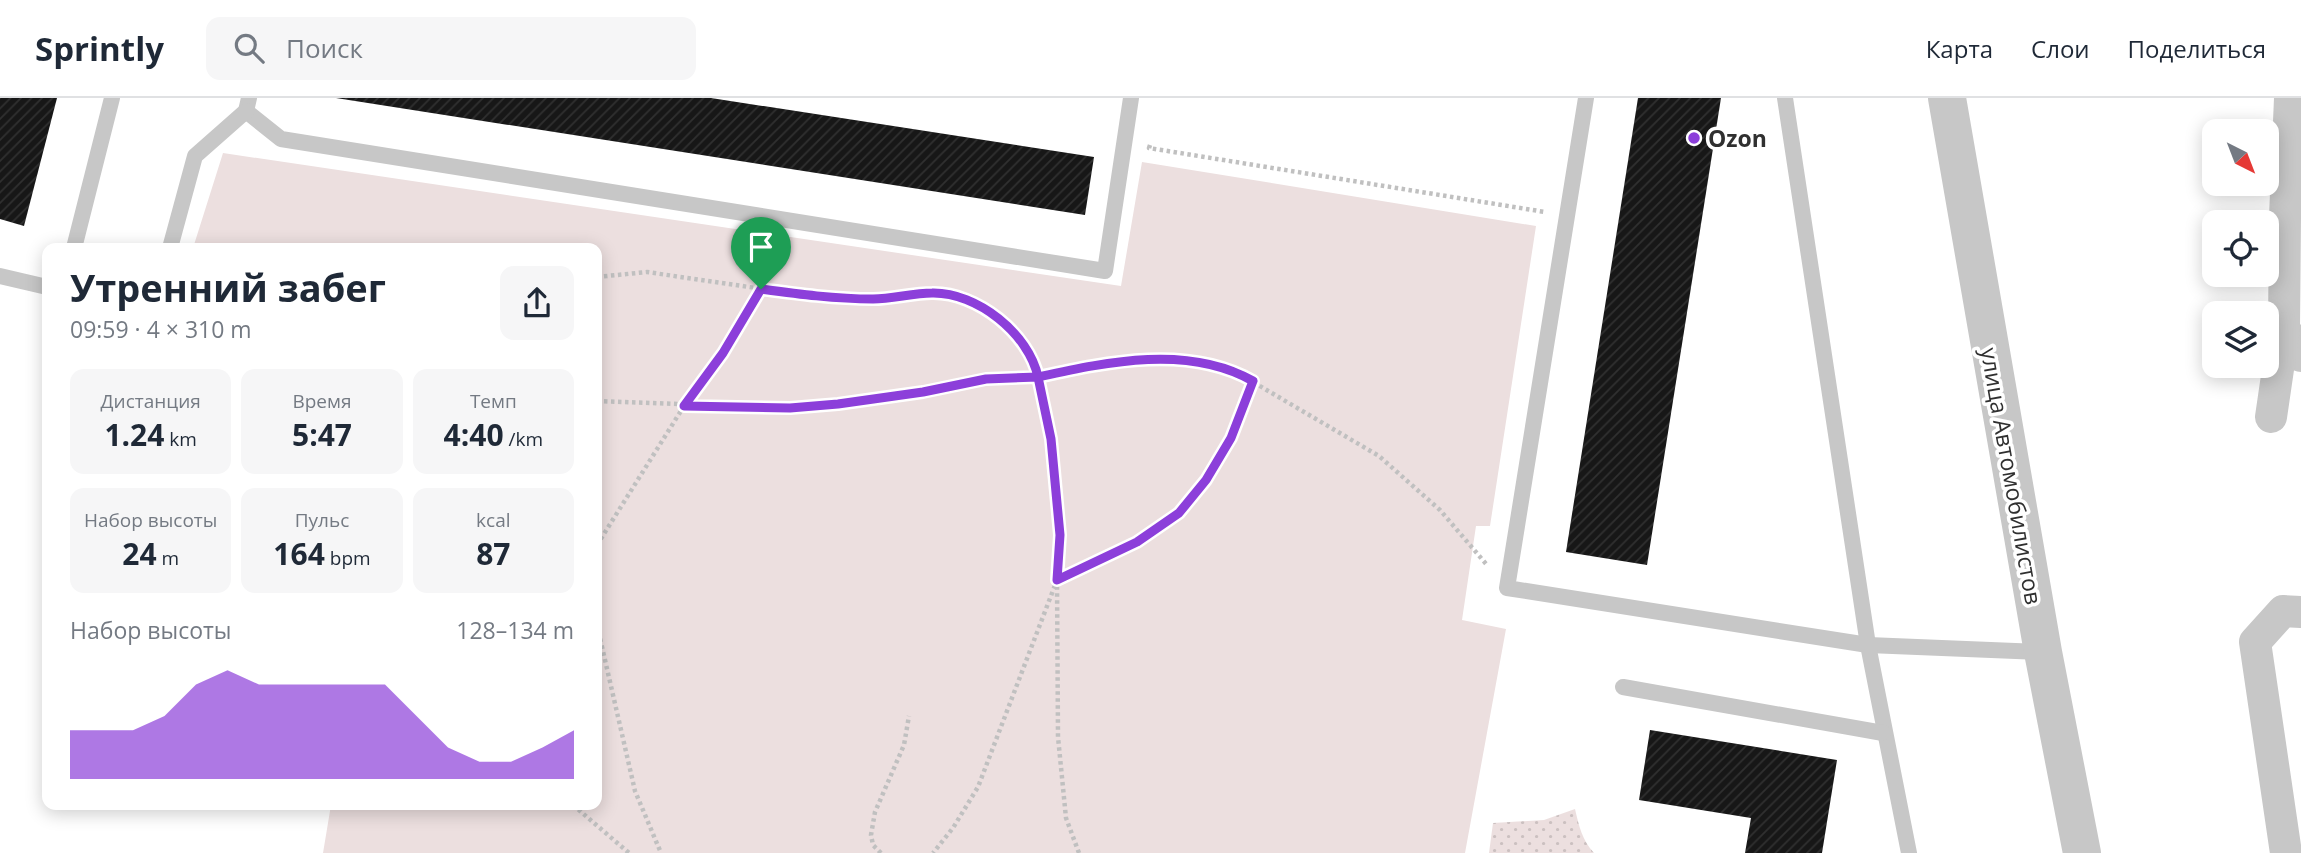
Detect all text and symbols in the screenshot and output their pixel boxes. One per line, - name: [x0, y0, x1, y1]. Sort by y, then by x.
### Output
- search box: [206, 17, 696, 80]
- text: Sprintly: [35, 26, 164, 71]
- icon: search: [230, 29, 268, 67]
- text: Поиск: [286, 30, 363, 66]
- text: Карта: [1926, 32, 1993, 65]
- text: Слои: [2031, 32, 2090, 65]
- text: Поделиться: [2128, 32, 2266, 65]
- north arrow: [2202, 119, 2278, 196]
- map controls: [2202, 119, 2279, 378]
- place label: Ozon: [1708, 122, 1767, 154]
- marker: Ozon: [1686, 130, 1702, 146]
- button: locate: [2202, 210, 2279, 287]
- pin: [731, 217, 791, 289]
- icon: arrive: [742, 228, 780, 266]
- text: Утренний забег: [70, 261, 386, 313]
- button: share: [500, 266, 574, 340]
- button: layers: [2202, 301, 2279, 378]
- text: 09:59 · 4 × 310 m: [70, 313, 252, 345]
- street label: улица Автомобилистов: [1974, 345, 2050, 607]
- text: Дистанция: [101, 388, 201, 414]
- text: Время: [292, 388, 352, 414]
- text: Темп: [470, 388, 517, 414]
- text: 1.24: [104, 414, 164, 455]
- text: 5:47: [292, 414, 352, 455]
- text: 4:40: [444, 414, 504, 455]
- text: km: [164, 426, 197, 452]
- text: /km: [504, 426, 543, 452]
- text: Набор высоты: [84, 507, 217, 533]
- text: Пульс: [295, 507, 349, 533]
- text: kcal: [476, 507, 511, 533]
- text: 24: [122, 533, 157, 574]
- text: 164: [273, 533, 325, 574]
- text: 87: [476, 533, 510, 574]
- text: m: [157, 545, 179, 571]
- text: bpm: [325, 545, 371, 571]
- text: Набор высоты: [70, 614, 232, 646]
- text: 128–134 m: [456, 614, 574, 646]

